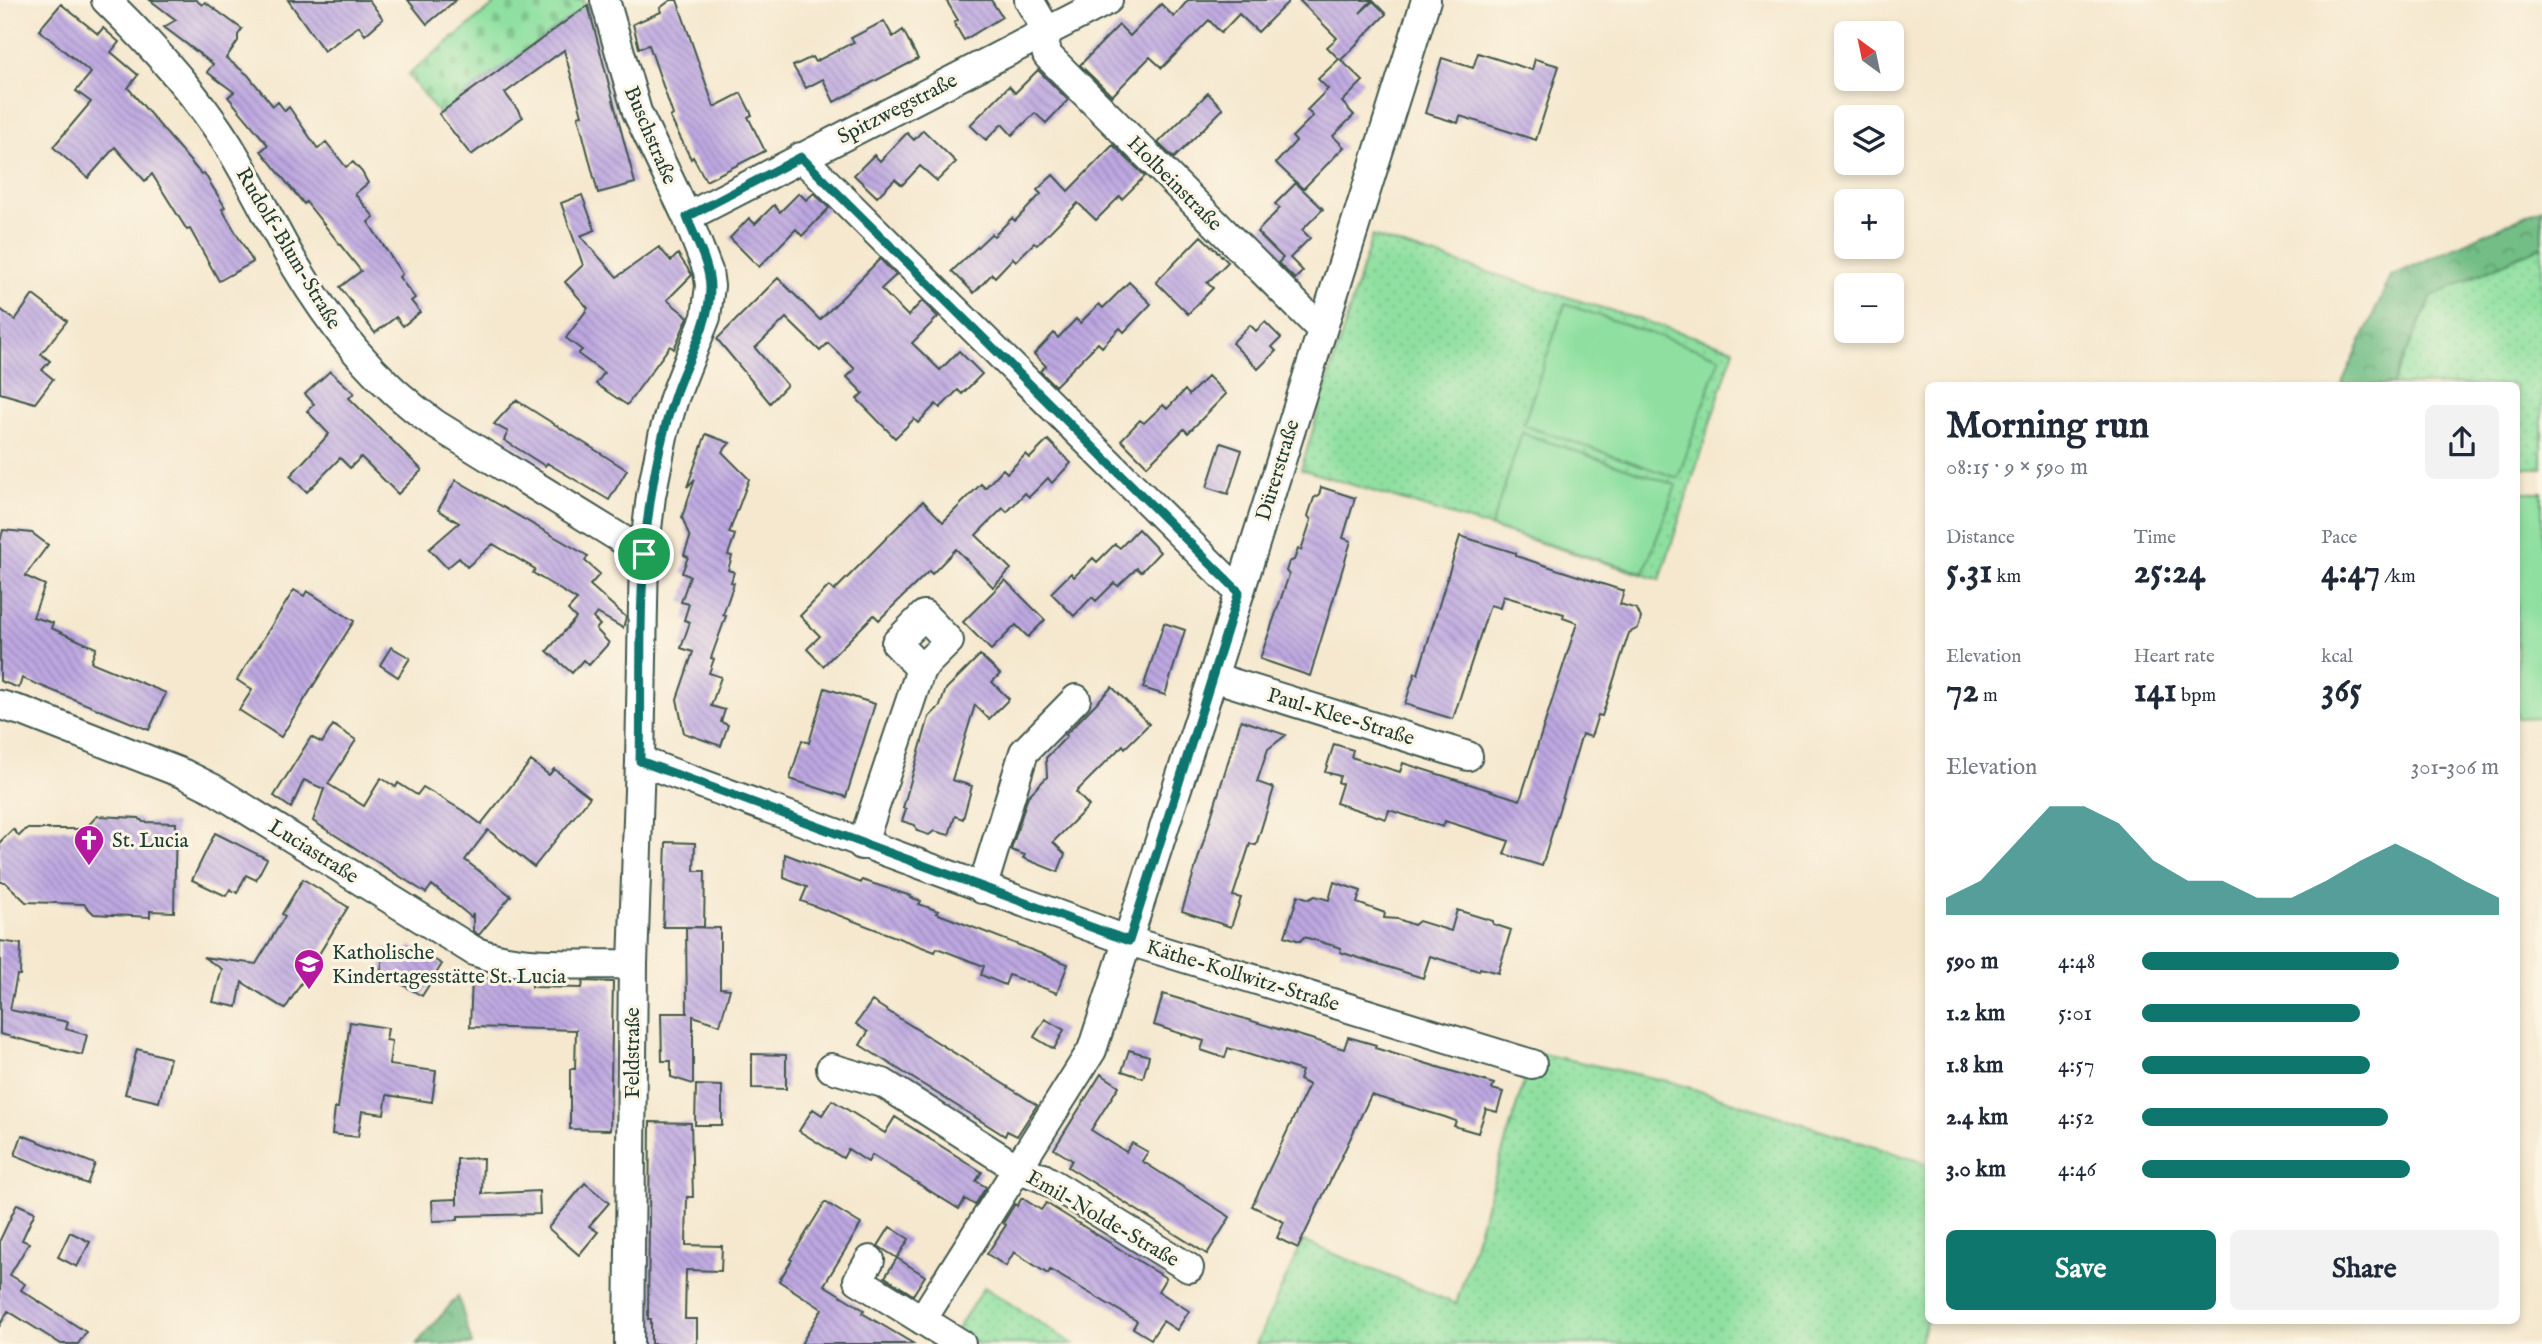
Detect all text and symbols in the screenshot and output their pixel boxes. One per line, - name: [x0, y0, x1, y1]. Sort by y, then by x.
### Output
- north arrow: [1834, 21, 1904, 91]
- map controls: [1834, 21, 1904, 343]
- street label: Spitzwegstraße: [833, 67, 963, 151]
- street label: Buschstraße: [617, 82, 683, 189]
- button: layers: [1834, 105, 1904, 175]
- street label: Holbeinstraße: [1120, 131, 1228, 238]
- street label: Rudolf-Blum-Straße: [229, 163, 347, 335]
- button: +: [1834, 189, 1904, 259]
- button: −: [1834, 273, 1904, 343]
- text: Morning run: [1946, 403, 2149, 451]
- button: share: [2425, 405, 2499, 479]
- street label: Dürerstraße: [1250, 416, 1307, 524]
- text: 08:15 · 9 × 590 m: [1946, 453, 2088, 482]
- pin: [614, 524, 674, 584]
- text: Distance: [1946, 526, 2015, 550]
- text: Time: [2134, 526, 2176, 550]
- text: Pace: [2321, 526, 2357, 550]
- icon: arrive: [625, 535, 663, 573]
- text: 5.31: [1946, 550, 1992, 595]
- text: 25:24: [2134, 550, 2205, 595]
- text: 4:47: [2321, 550, 2380, 595]
- text: km: [1992, 565, 2021, 589]
- text: /km: [2380, 565, 2416, 589]
- text: Elevation: [1946, 645, 2021, 669]
- text: Heart rate: [2134, 645, 2215, 669]
- text: kcal: [2321, 645, 2353, 669]
- text: 72: [1946, 669, 1979, 714]
- text: 141: [2134, 669, 2177, 714]
- text: 365: [2321, 669, 2362, 714]
- street label: Paul-Klee-Straße: [1264, 682, 1418, 753]
- text: m: [1979, 684, 1998, 708]
- text: bpm: [2177, 684, 2216, 708]
- text: Elevation: [1946, 753, 2037, 782]
- text: 301–306 m: [2411, 753, 2499, 782]
- street label: Luciastraße: [263, 814, 364, 891]
- church icon: St. Lucia: [72, 823, 106, 867]
- place label: St. Lucia: [112, 828, 190, 855]
- street label: Käthe-Kollwitz-Straße: [1143, 934, 1343, 1019]
- place label: Katholische Kindertagesstätte St. Lucia: [332, 940, 567, 991]
- school or university icon: Katholische Kindertagesstätte St. Lucia: [292, 947, 326, 991]
- text: 590 m: [1946, 947, 1998, 976]
- text: 4:48: [2058, 947, 2096, 976]
- text: 1.2 km: [1946, 999, 2005, 1028]
- text: 5:01: [2058, 999, 2092, 1028]
- street label: Feldstraße: [620, 1007, 647, 1099]
- text: 1.8 km: [1946, 1051, 2004, 1080]
- text: 4:57: [2058, 1051, 2094, 1080]
- text: 2.4 km: [1946, 1103, 2008, 1132]
- text: 4:52: [2058, 1103, 2094, 1132]
- text: 3.0 km: [1946, 1155, 2006, 1184]
- text: 4:46: [2058, 1155, 2096, 1184]
- street label: Emil-Nolde-Straße: [1021, 1165, 1184, 1274]
- button: Save: [1946, 1230, 2216, 1310]
- button: Share: [2230, 1230, 2499, 1310]

